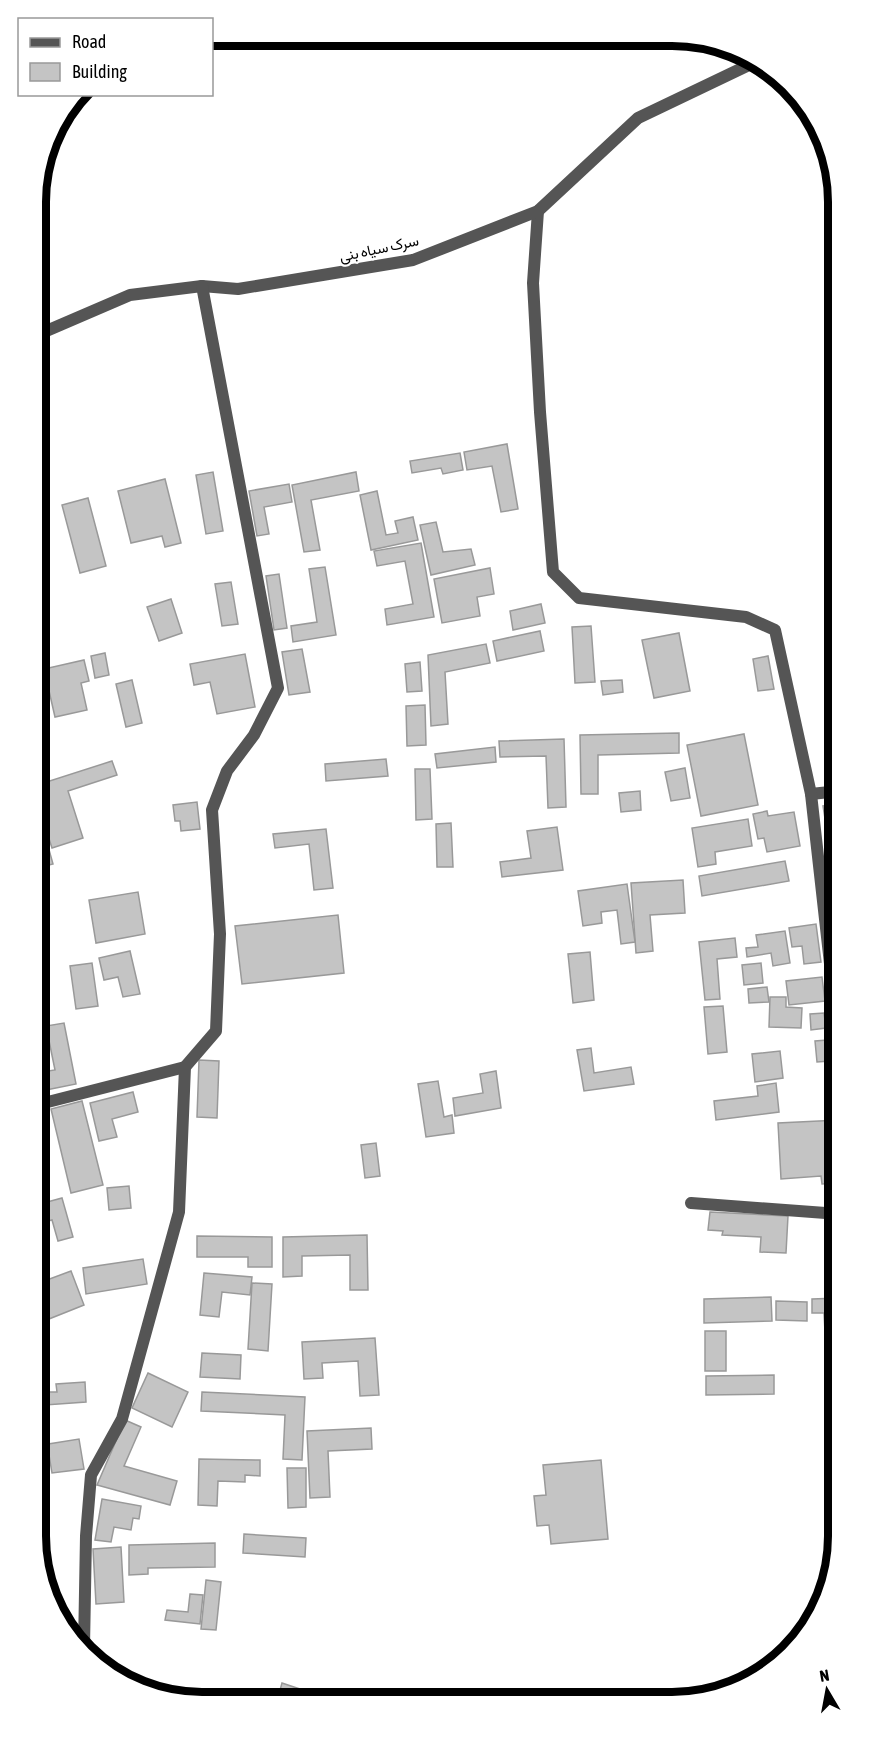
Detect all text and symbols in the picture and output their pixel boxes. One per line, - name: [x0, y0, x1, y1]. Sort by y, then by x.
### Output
- legend: [18, 18, 213, 96]
- text: Road: [72, 31, 106, 52]
- text: Building: [72, 61, 127, 82]
- street label: سرک سیاه بنی: [338, 231, 421, 267]
- north arrow: [797, 1660, 857, 1720]
- text: N: [818, 1666, 831, 1685]

